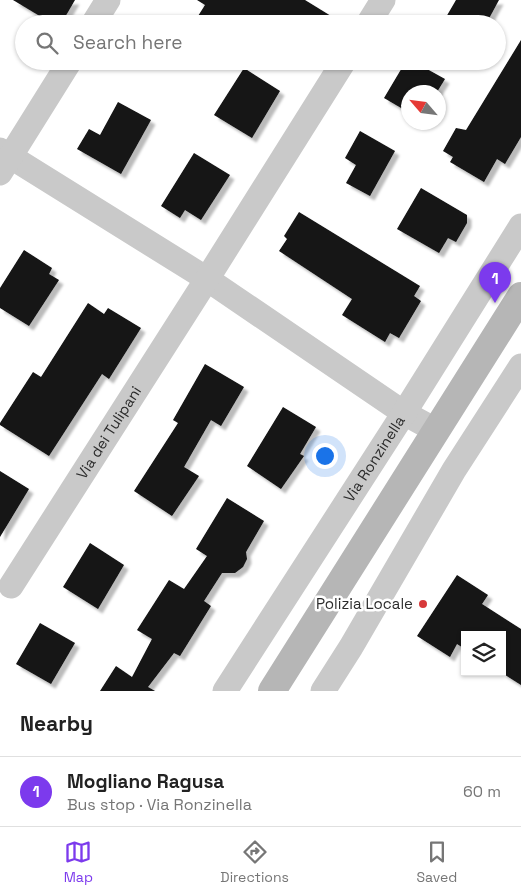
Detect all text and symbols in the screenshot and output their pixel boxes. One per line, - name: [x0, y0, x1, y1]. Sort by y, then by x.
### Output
- search box: [15, 15, 506, 70]
- icon: search: [33, 29, 61, 57]
- text: Search here: [73, 30, 183, 55]
- north arrow: [401, 85, 446, 130]
- pin: 1: [479, 262, 511, 303]
- street label: Via dei Tulipani: [72, 382, 145, 482]
- street label: Via Ronzinella: [339, 412, 409, 505]
- your location: [312, 443, 338, 469]
- place label: Polizia Locale: [316, 594, 413, 613]
- marker: Polizia Locale: [417, 598, 429, 610]
- map controls: [461, 631, 506, 676]
- button: layers: [461, 631, 506, 676]
- text: Nearby: [20, 710, 93, 737]
- text: Mogliano Ragusa: [67, 769, 224, 794]
- text: 1: [32, 781, 40, 802]
- text: 60 m: [463, 781, 501, 802]
- text: Bus stop · Via Ronzinella: [67, 794, 252, 815]
- tab: Map: [64, 838, 93, 886]
- tab: Directions: [220, 838, 289, 886]
- tab: Saved: [416, 838, 457, 886]

